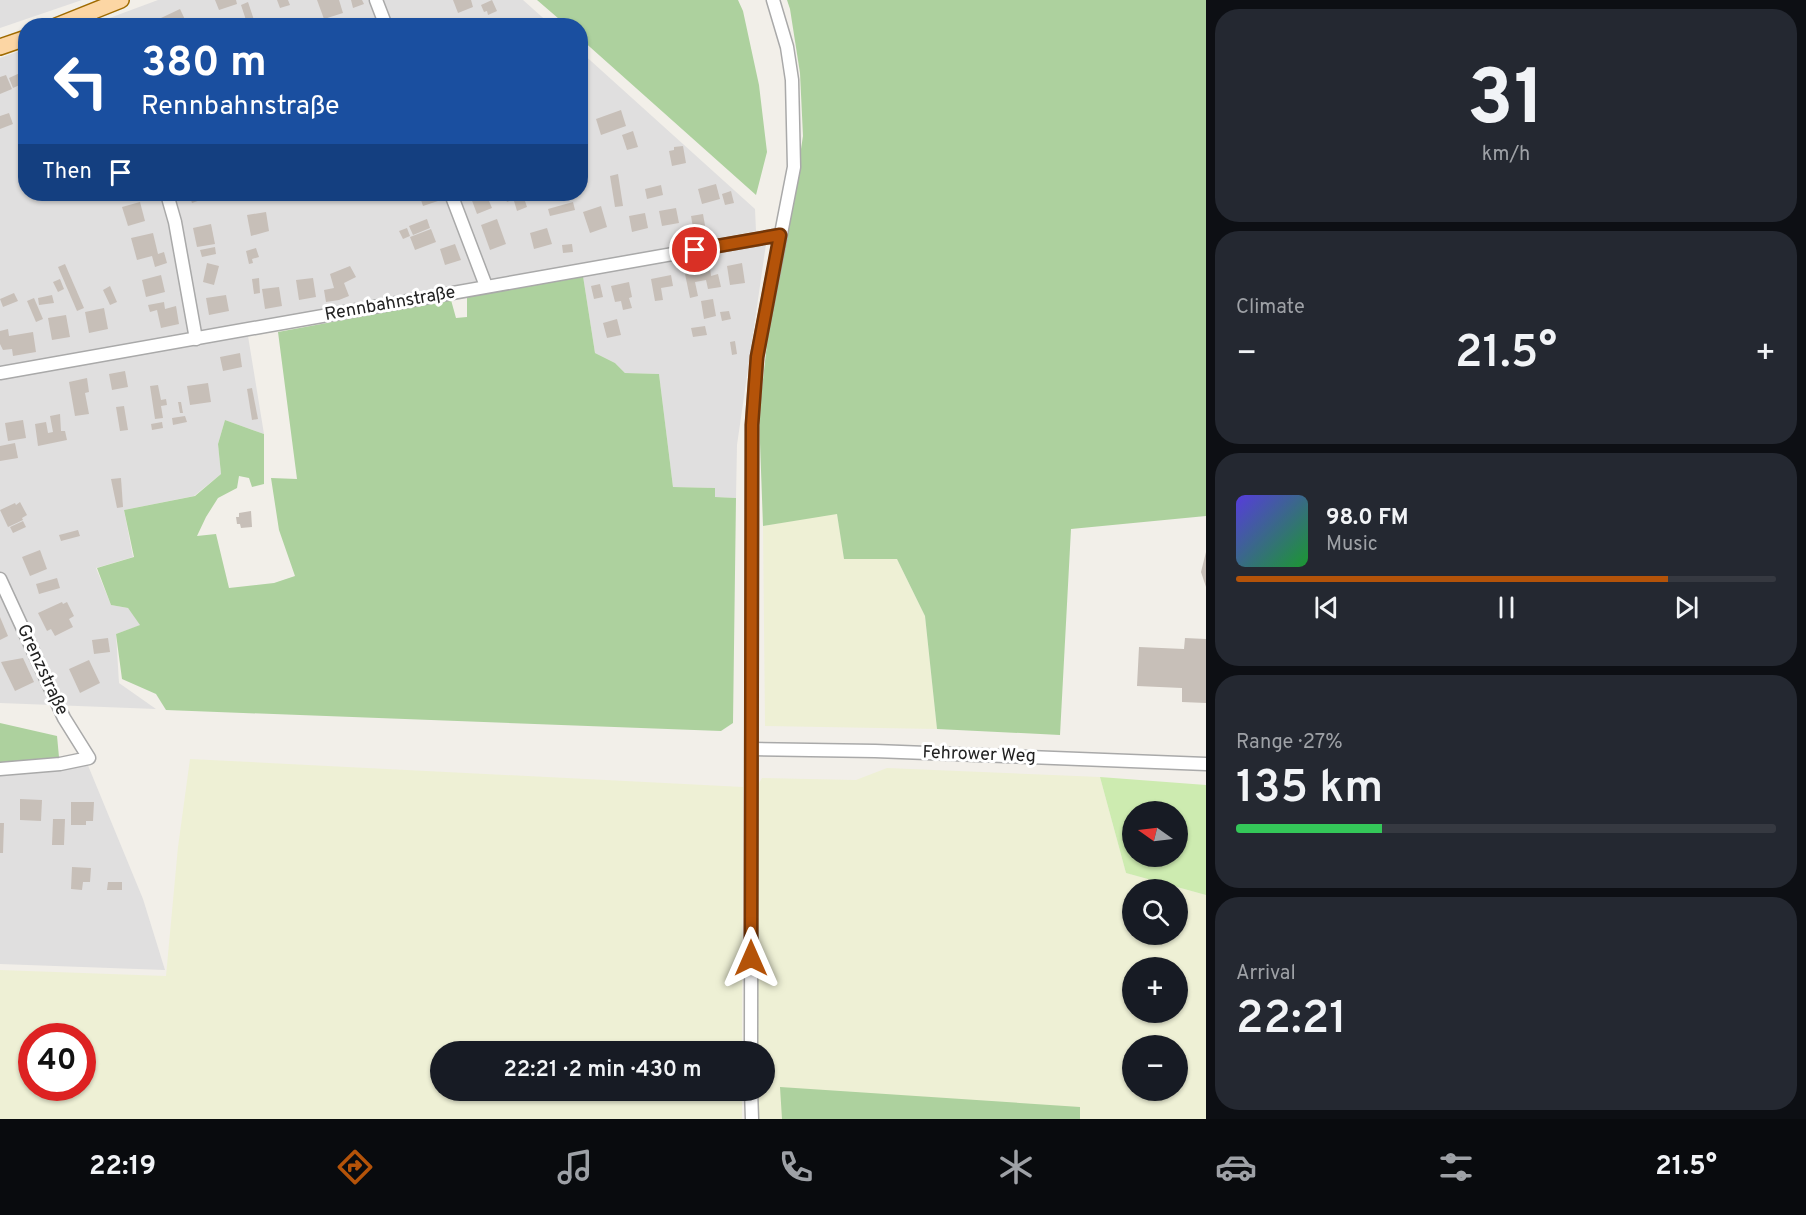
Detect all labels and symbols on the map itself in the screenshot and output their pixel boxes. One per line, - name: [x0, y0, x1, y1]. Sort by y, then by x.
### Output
- pin: [669, 224, 720, 275]
- street label: Rennbahnstraße: [323, 281, 457, 327]
- street label: Grenzstraße: [11, 621, 73, 719]
- street label: Fehrower Weg: [922, 742, 1036, 768]
- north arrow: [1122, 801, 1188, 867]
- position arrow: [719, 926, 783, 990]
- speed limit sign: 40: [18, 1023, 96, 1101]

